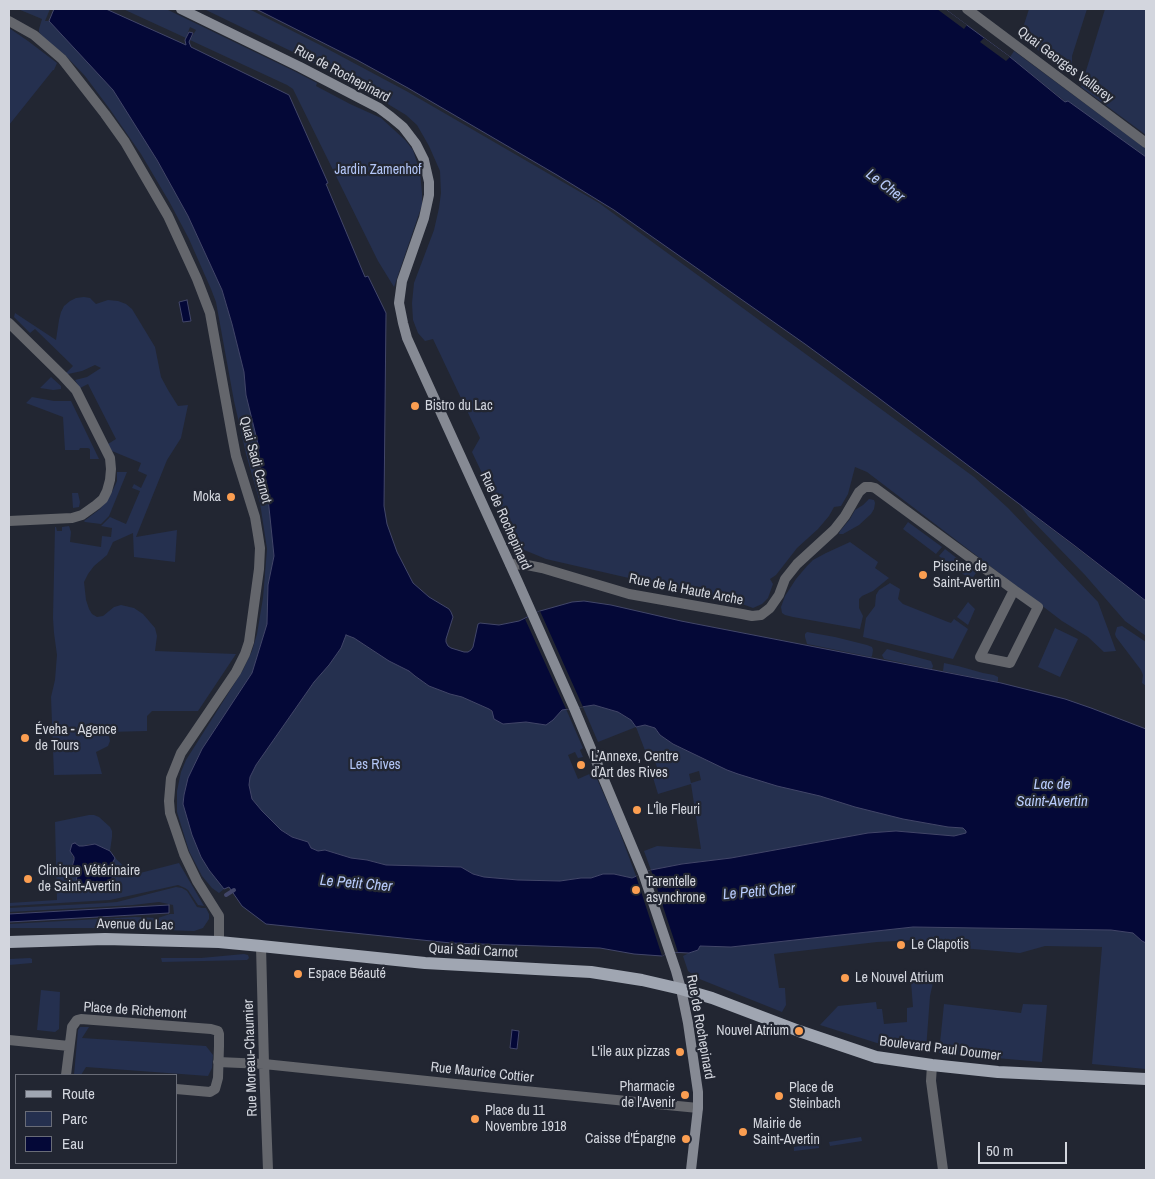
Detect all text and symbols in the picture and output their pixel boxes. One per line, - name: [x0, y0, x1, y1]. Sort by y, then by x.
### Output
- street label: Quai Georges Vallerey: [1014, 23, 1116, 107]
- street label: Rue de Rochepinard: [291, 42, 393, 106]
- park label: Jardin Zamenhof: [335, 162, 421, 178]
- water label: Le Cher: [862, 166, 908, 206]
- place label: Bistro du Lac: [425, 398, 493, 414]
- marker: Bistro du Lac: [409, 400, 421, 412]
- street label: Quai Sadi Carnot: [235, 415, 275, 505]
- street label: Rue de Rochepinard: [476, 469, 534, 573]
- place label: Moka: [193, 489, 221, 505]
- marker: Moka: [225, 491, 237, 503]
- place label: Piscine de Saint-Avertin: [933, 559, 1000, 592]
- marker: Piscine de Saint-Avertin: [917, 569, 929, 581]
- street label: Rue de la Haute Arche: [627, 571, 745, 609]
- place label: Éveha - Agence de Tours: [35, 722, 117, 754]
- marker: Éveha - Agence de Tours: [19, 732, 31, 744]
- place label: LʼAnnexe, Centre dʼArt des Rives: [591, 749, 679, 782]
- park label: Les Rives: [349, 757, 401, 773]
- marker: LʼAnnexe, Centre dʼArt des Rives: [575, 759, 587, 771]
- water label: Lac de Saint-Avertin: [1016, 776, 1088, 811]
- place label: L'Île Fleuri: [647, 802, 700, 818]
- marker: L'Île Fleuri: [631, 804, 643, 816]
- place label: Clinique Vétérinaire de Saint-Avertin: [38, 863, 140, 896]
- water label: Le Petit Cher: [319, 872, 393, 896]
- marker: Clinique Vétérinaire de Saint-Avertin: [22, 873, 34, 885]
- place label: Tarentelle asynchrone: [646, 874, 705, 906]
- water label: Le Petit Cher: [722, 880, 796, 904]
- marker: Tarentelle asynchrone: [630, 884, 642, 896]
- street label: Avenue du Lac: [97, 916, 173, 934]
- place label: Le Clapotis: [911, 937, 969, 953]
- marker: Le Clapotis: [895, 939, 907, 951]
- street label: Quai Sadi Carnot: [428, 940, 518, 962]
- place label: Espace Béauté: [308, 966, 386, 982]
- marker: Espace Béauté: [292, 968, 304, 980]
- place label: Le Nouvel Atrium: [855, 970, 944, 986]
- marker: Le Nouvel Atrium: [839, 972, 851, 984]
- street label: Rue de Rochepinard: [683, 973, 717, 1081]
- street label: Place de Richemont: [83, 999, 187, 1023]
- street label: Rue Moreau-Chaumier: [241, 999, 261, 1117]
- place label: Nouvel Atrium: [716, 1023, 789, 1039]
- marker: Nouvel Atrium: [793, 1025, 805, 1037]
- street label: Boulevard Paul Doumer: [878, 1033, 1002, 1065]
- place label: L'ile aux pizzas: [591, 1044, 670, 1060]
- marker: L'ile aux pizzas: [674, 1046, 686, 1058]
- street label: Rue Maurice Cottier: [430, 1059, 534, 1087]
- legend: [15, 1074, 178, 1164]
- place label: Pharmacie de l'Avenir: [619, 1079, 675, 1112]
- place label: Place de Steinbach: [789, 1080, 841, 1112]
- text: Route: [62, 1083, 95, 1104]
- marker: Pharmacie de l'Avenir: [679, 1089, 691, 1101]
- marker: Place de Steinbach: [773, 1090, 785, 1102]
- place label: Place du 11 Novembre 1918: [485, 1103, 567, 1136]
- text: Parc: [62, 1108, 87, 1129]
- marker: Place du 11 Novembre 1918: [469, 1113, 481, 1125]
- place label: Mairie de Saint-Avertin: [753, 1116, 820, 1148]
- marker: Mairie de Saint-Avertin: [737, 1126, 749, 1138]
- place label: Caisse d'Épargne: [585, 1131, 676, 1147]
- scale bar: [980, 1132, 1069, 1164]
- text: Eau: [62, 1133, 84, 1154]
- marker: Caisse d'Épargne: [680, 1133, 692, 1145]
- text: 50 m: [986, 1140, 1013, 1161]

